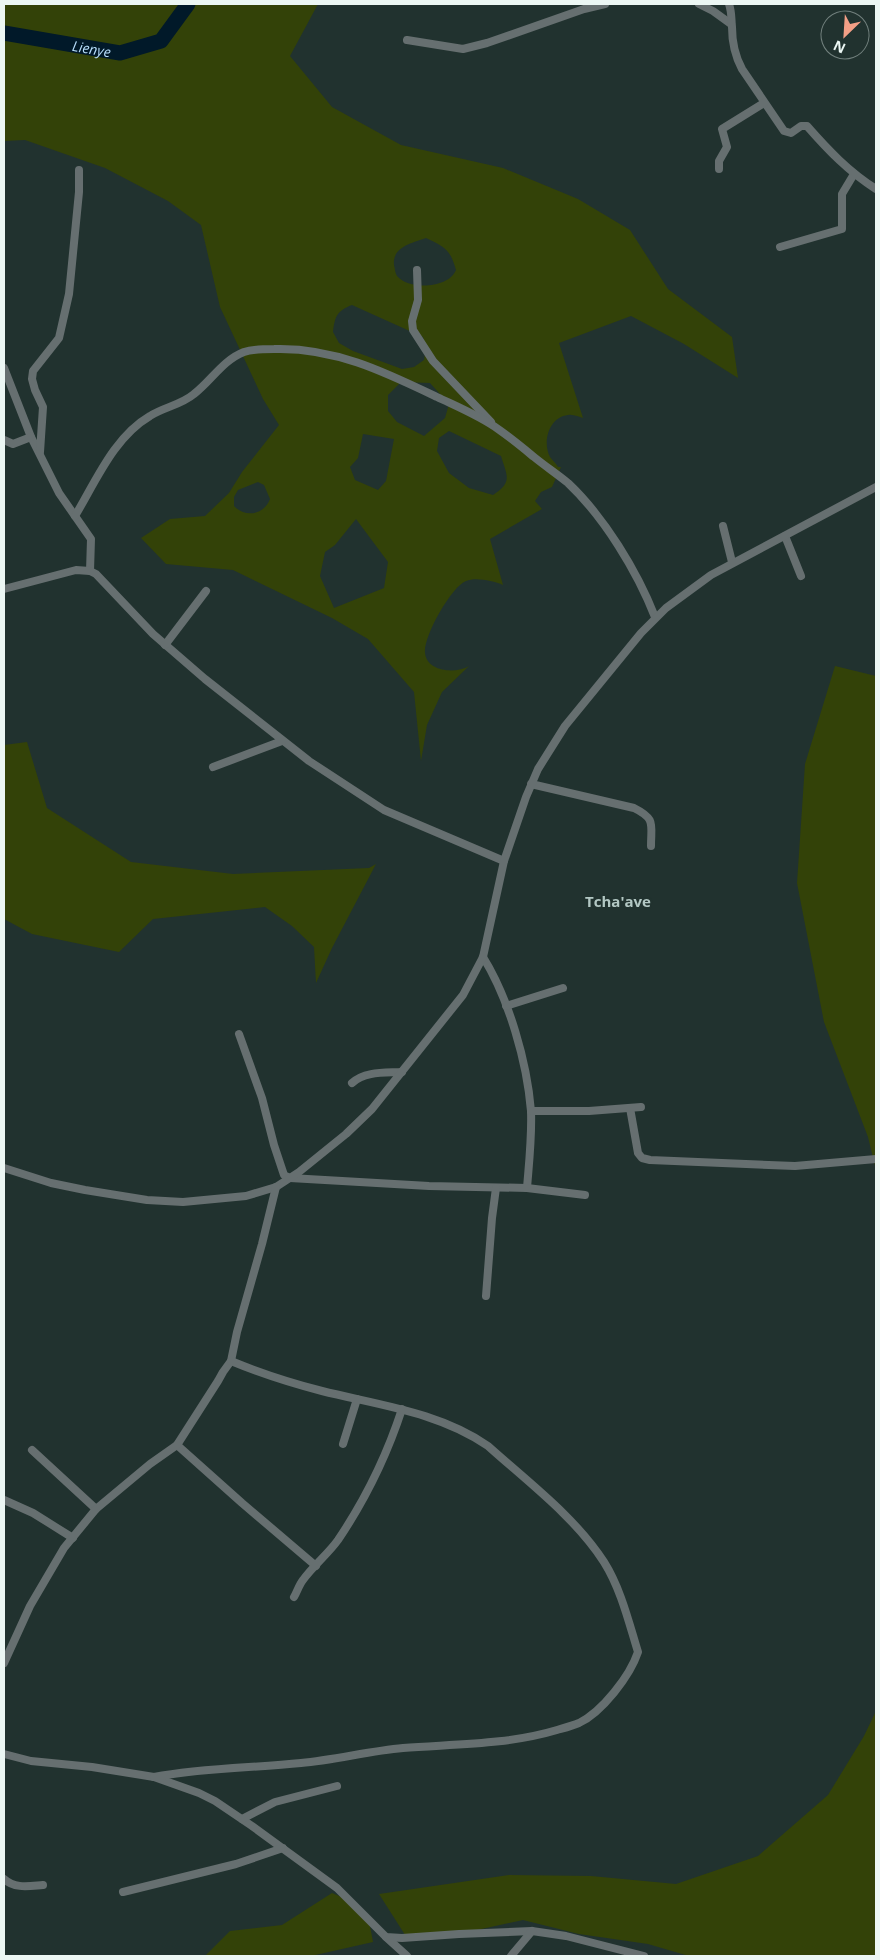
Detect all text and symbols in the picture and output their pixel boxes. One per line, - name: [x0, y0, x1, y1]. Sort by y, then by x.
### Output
- north arrow: [820, 10, 870, 60]
- water label: Lienye: [71, 35, 112, 61]
- text: N: [830, 36, 848, 58]
- district label: Tcha'ave: [585, 891, 651, 911]

